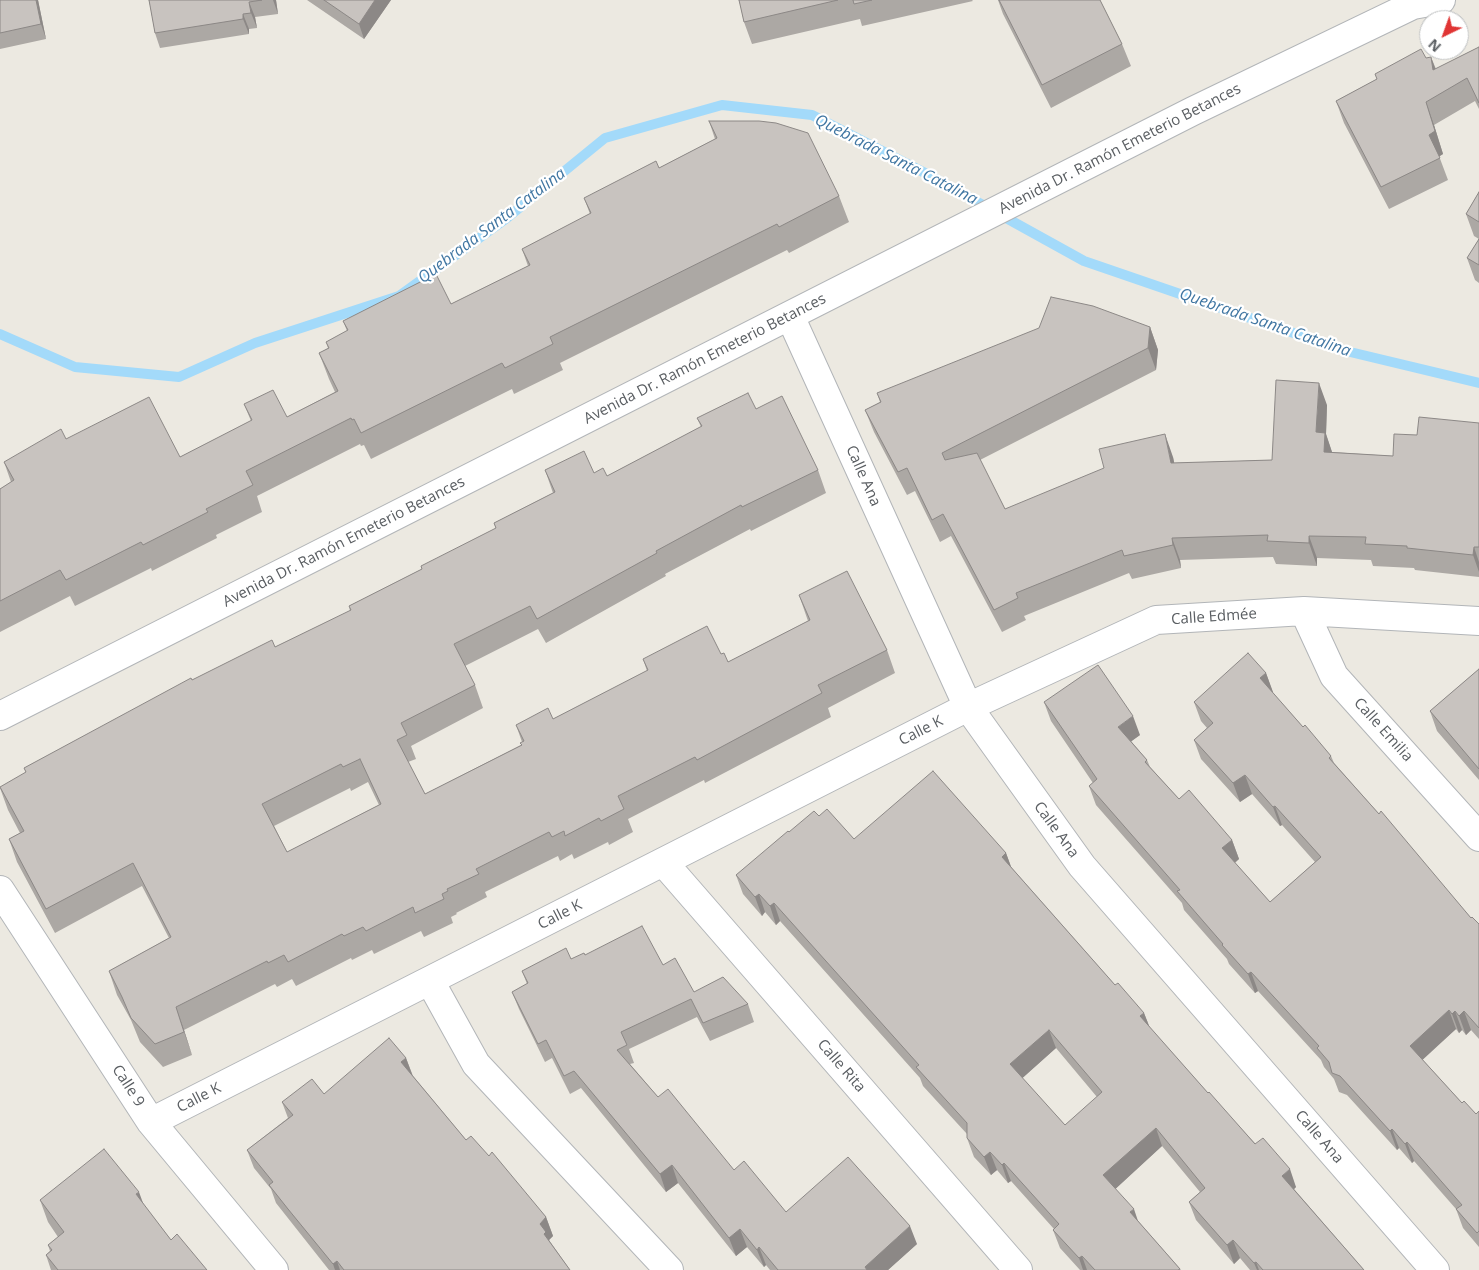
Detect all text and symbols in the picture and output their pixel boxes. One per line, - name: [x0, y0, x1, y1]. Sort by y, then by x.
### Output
- north arrow: [1419, 10, 1469, 60]
- text: N: [1424, 35, 1445, 57]
- street label: Avenida Dr. Ramón Emeterio Betances: [996, 80, 1244, 218]
- water label: Quebrada Santa Catalina: [812, 111, 980, 209]
- water label: Quebrada Santa Catalina: [414, 164, 570, 288]
- water label: Quebrada Santa Catalina: [1177, 285, 1353, 361]
- street label: Avenida Dr. Ramón Emeterio Betances: [581, 290, 829, 428]
- street label: Calle Ana: [842, 443, 884, 509]
- street label: Avenida Dr. Ramón Emeterio Betances: [220, 473, 468, 611]
- street label: Calle Edmée: [1171, 605, 1257, 629]
- street label: Calle Emilia: [1350, 694, 1416, 766]
- street label: Calle K: [896, 712, 946, 750]
- street label: Calle Ana: [1030, 799, 1082, 861]
- street label: Calle K: [535, 896, 585, 934]
- street label: Calle Rita: [813, 1036, 869, 1096]
- street label: Calle 9: [108, 1062, 148, 1110]
- street label: Calle K: [174, 1079, 224, 1117]
- street label: Calle Ana: [1291, 1107, 1347, 1167]

